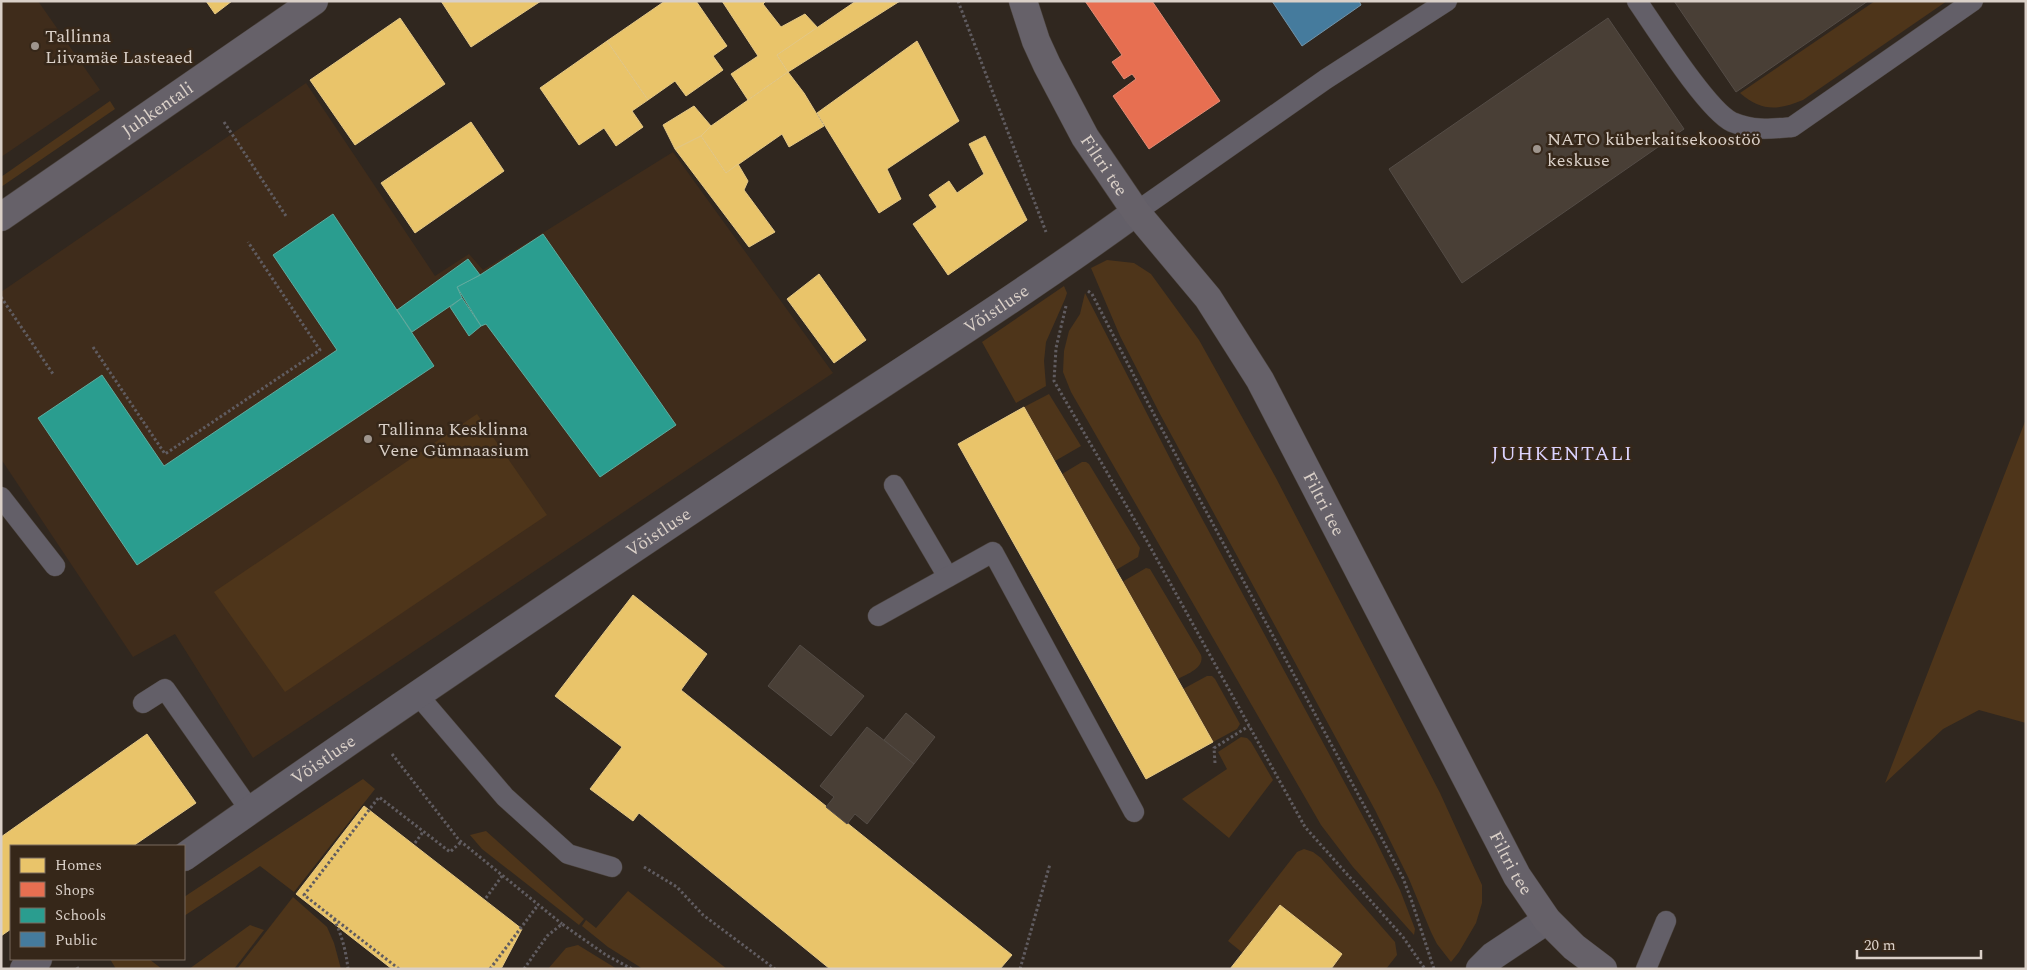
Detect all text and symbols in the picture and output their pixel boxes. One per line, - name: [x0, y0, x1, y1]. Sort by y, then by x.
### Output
- place label: Tallinna Liivamäe Lasteaed: [45, 23, 193, 71]
- marker: Tallinna Liivamäe Lasteaed: [29, 40, 41, 52]
- street label: Juhkentali: [116, 75, 199, 144]
- place label: NATO küberkaitsekoostöö keskuse: [1547, 126, 1761, 174]
- street label: Filtri tee: [1073, 129, 1135, 202]
- marker: NATO küberkaitsekoostöö keskuse: [1531, 143, 1543, 155]
- street label: Võistluse: [958, 277, 1035, 341]
- place label: Tallinna Kesklinna Vene Gümnaasium: [378, 416, 529, 464]
- marker: Tallinna Kesklinna Vene Gümnaasium: [362, 433, 374, 445]
- district label: JUHKENTALI: [1491, 439, 1633, 469]
- street label: Filtri tee: [1296, 467, 1352, 541]
- street label: Võistluse: [620, 500, 697, 564]
- street label: Võistluse: [285, 727, 361, 792]
- street label: Filtri tee: [1482, 826, 1540, 900]
- legend: [10, 845, 185, 960]
- text: Homes: [55, 854, 102, 877]
- text: Shops: [55, 879, 95, 902]
- text: Schools: [55, 904, 106, 927]
- scale bar: [1857, 928, 1981, 960]
- text: Public: [55, 929, 98, 952]
- text: 20 m: [1864, 934, 1896, 957]

